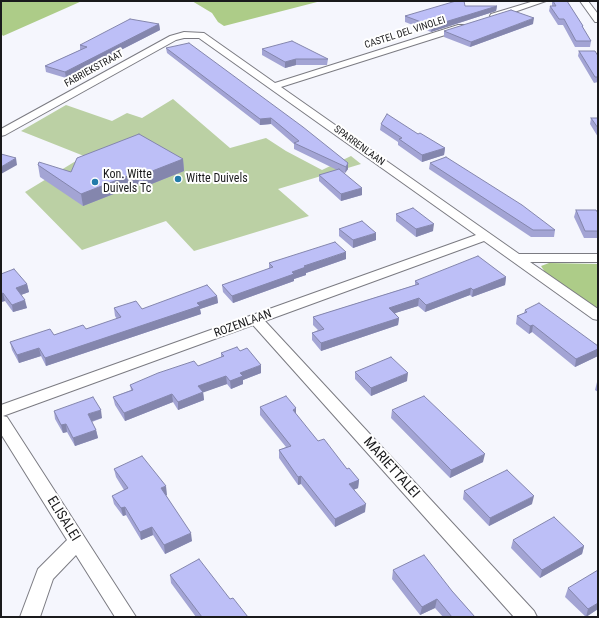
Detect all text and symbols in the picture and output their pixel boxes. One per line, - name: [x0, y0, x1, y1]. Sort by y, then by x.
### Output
- street label: CASTEL DEL VINOLEI: [363, 14, 447, 52]
- street label: FABRIEKSTRAAT: [63, 48, 125, 90]
- street label: SPARRENLAAN: [331, 123, 387, 169]
- place label: Kon. Witte Duivels Tc: [103, 168, 152, 196]
- place label: Witte Duivels: [186, 172, 248, 186]
- marker: Witte Duivels: [173, 174, 183, 184]
- marker: Kon. Witte Duivels Tc: [90, 177, 100, 187]
- street label: ROZENLAAN: [212, 307, 274, 341]
- street label: MARIETTALEI: [359, 434, 423, 502]
- street label: ELISALEI: [43, 494, 83, 544]

